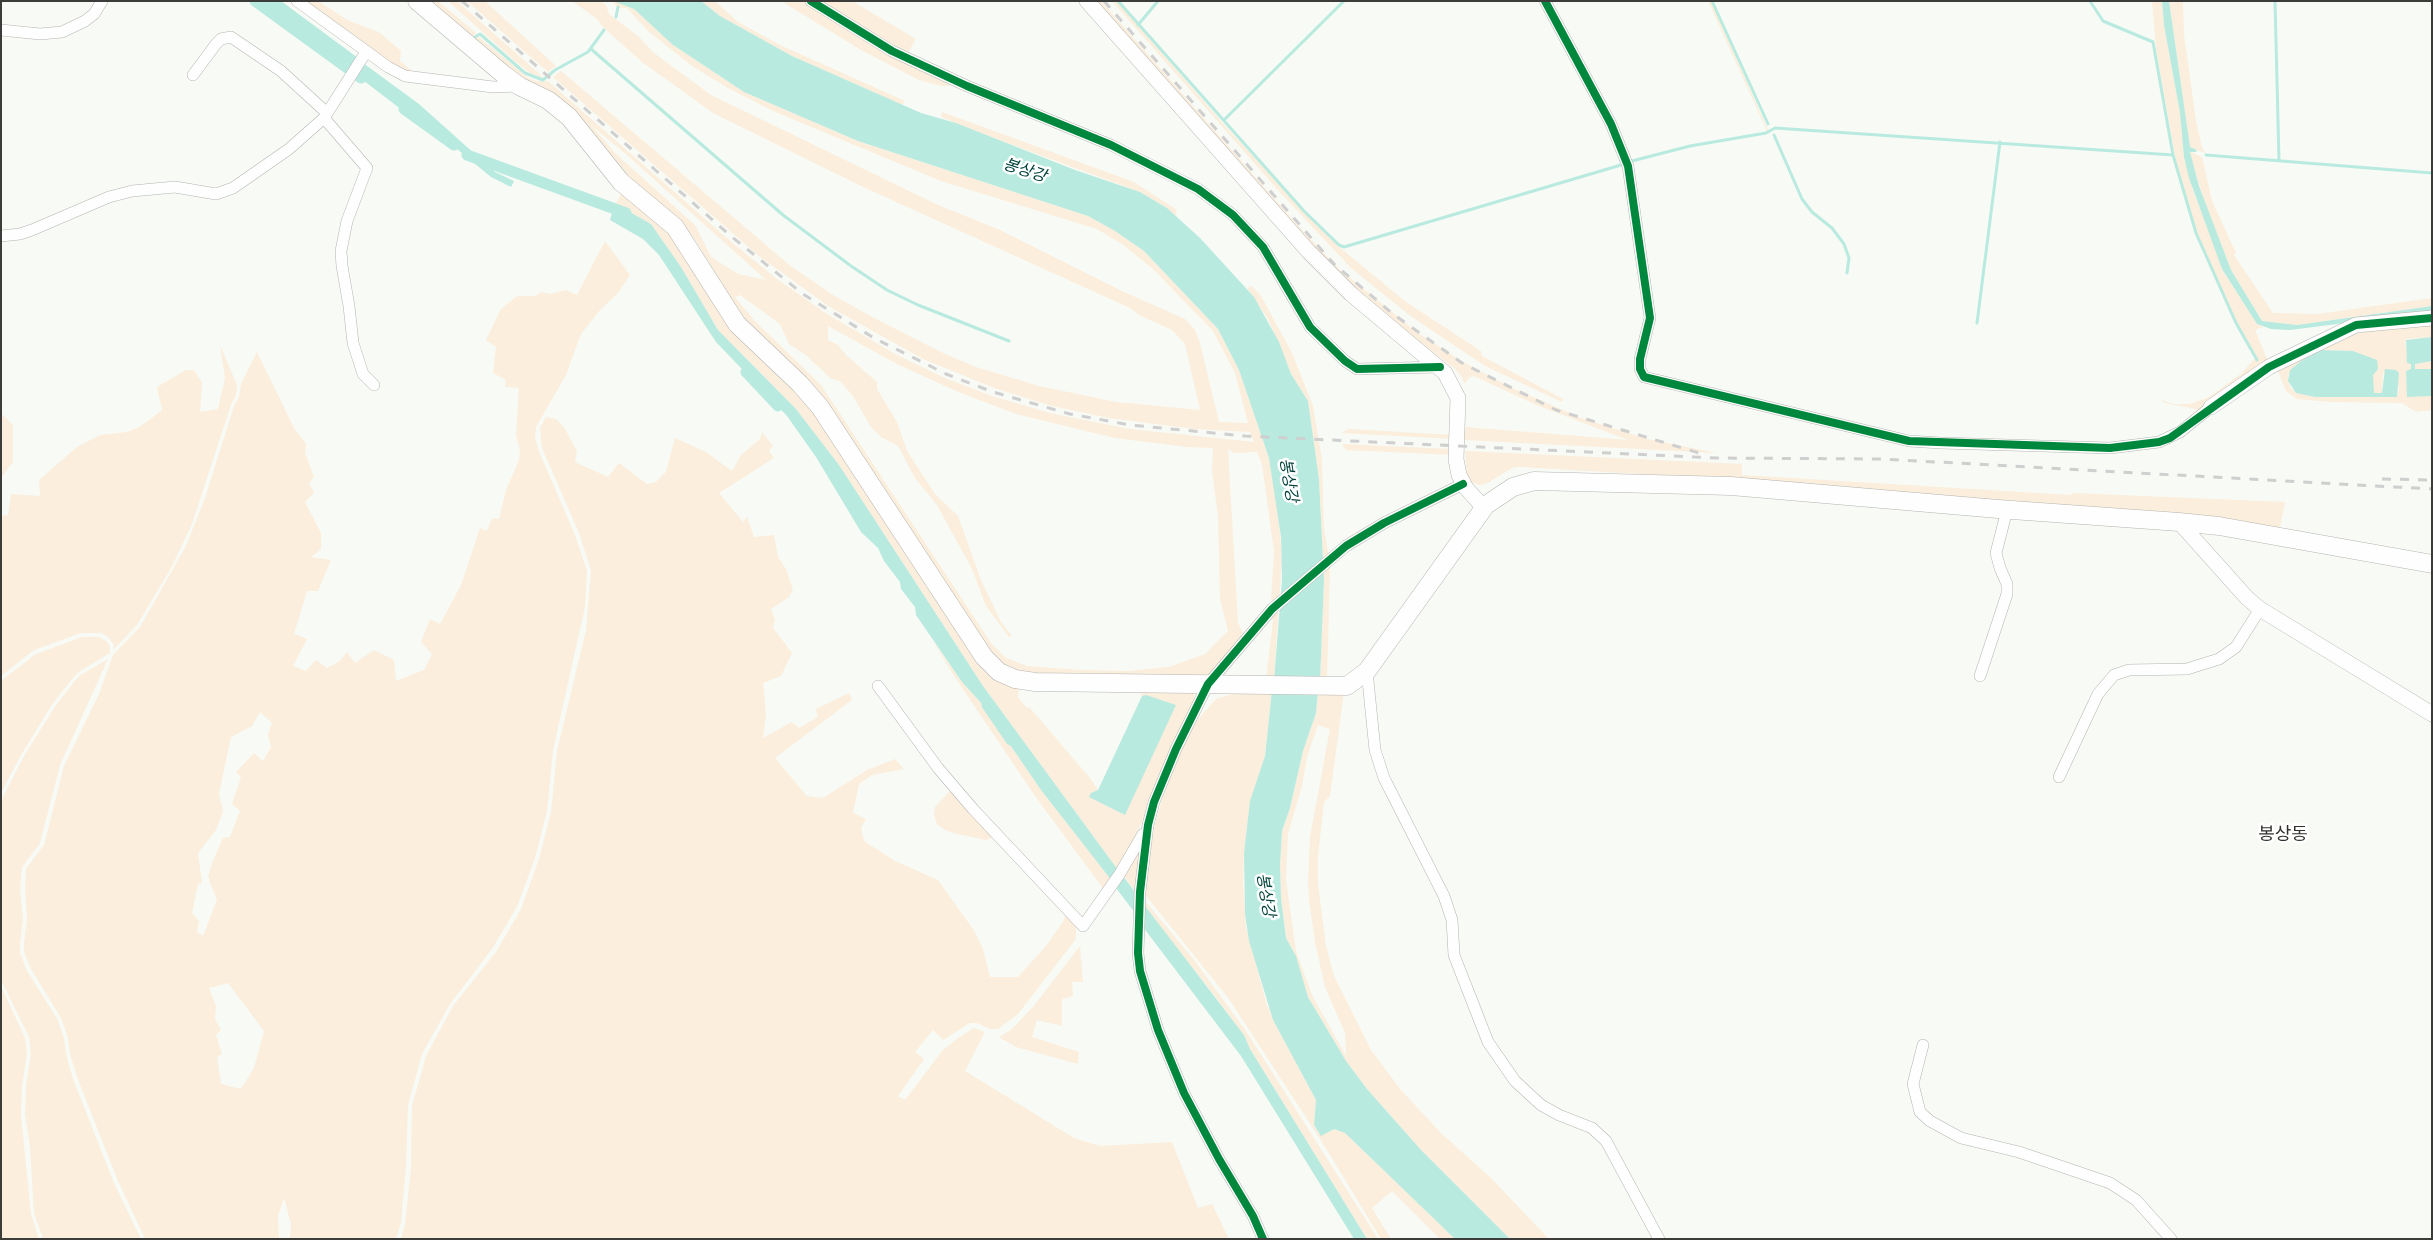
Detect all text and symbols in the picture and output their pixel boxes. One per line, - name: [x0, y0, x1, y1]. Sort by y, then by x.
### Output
- water label: 봉상강: [1001, 154, 1049, 186]
- water label: 봉상강: [1276, 457, 1302, 503]
- district label: 봉상동: [2258, 823, 2308, 845]
- water label: 봉상강: [1253, 872, 1279, 918]

